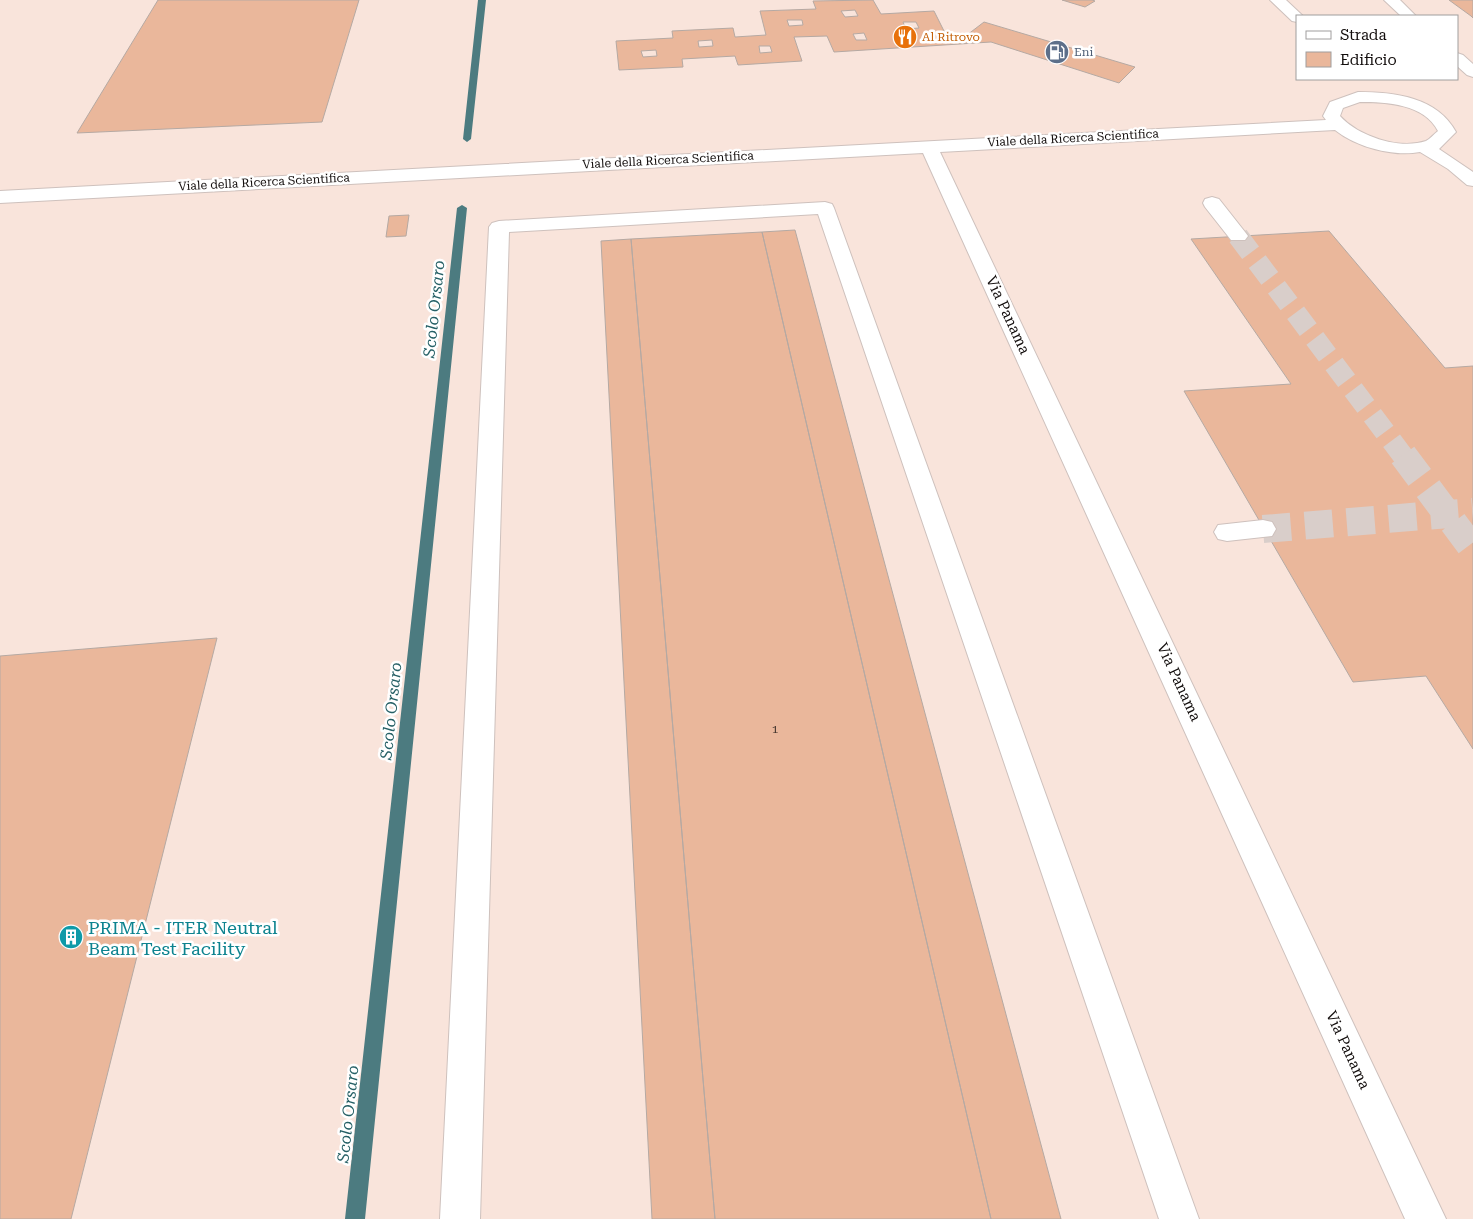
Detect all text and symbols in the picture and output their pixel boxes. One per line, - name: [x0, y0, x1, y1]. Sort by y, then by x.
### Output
- legend: [1296, 15, 1458, 80]
- restaurant icon: Al Ritrovo: [892, 24, 918, 50]
- text: Strada: [1340, 26, 1387, 44]
- place label: Al Ritrovo: [922, 30, 980, 44]
- fuel station icon: Eni: [1044, 39, 1070, 65]
- place label: Eni: [1074, 45, 1093, 59]
- text: Edificio: [1340, 51, 1397, 69]
- street label: Viale della Ricerca Scientifica: [987, 126, 1160, 149]
- street label: Viale della Ricerca Scientifica: [582, 148, 755, 171]
- street label: Viale della Ricerca Scientifica: [178, 170, 351, 193]
- water label: Scolo Orsaro: [419, 259, 449, 360]
- street label: Via Panama: [982, 273, 1034, 357]
- street label: Via Panama: [1153, 640, 1205, 724]
- water label: Scolo Orsaro: [376, 661, 406, 762]
- house number: 1: [772, 722, 779, 736]
- place label: PRIMA - ITER Neutral Beam Test Facility: [88, 917, 278, 959]
- building icon: PRIMA - ITER Neutral Beam Test Facility: [58, 924, 84, 950]
- street label: Via Panama: [1322, 1008, 1374, 1092]
- water label: Scolo Orsaro: [333, 1064, 363, 1165]

